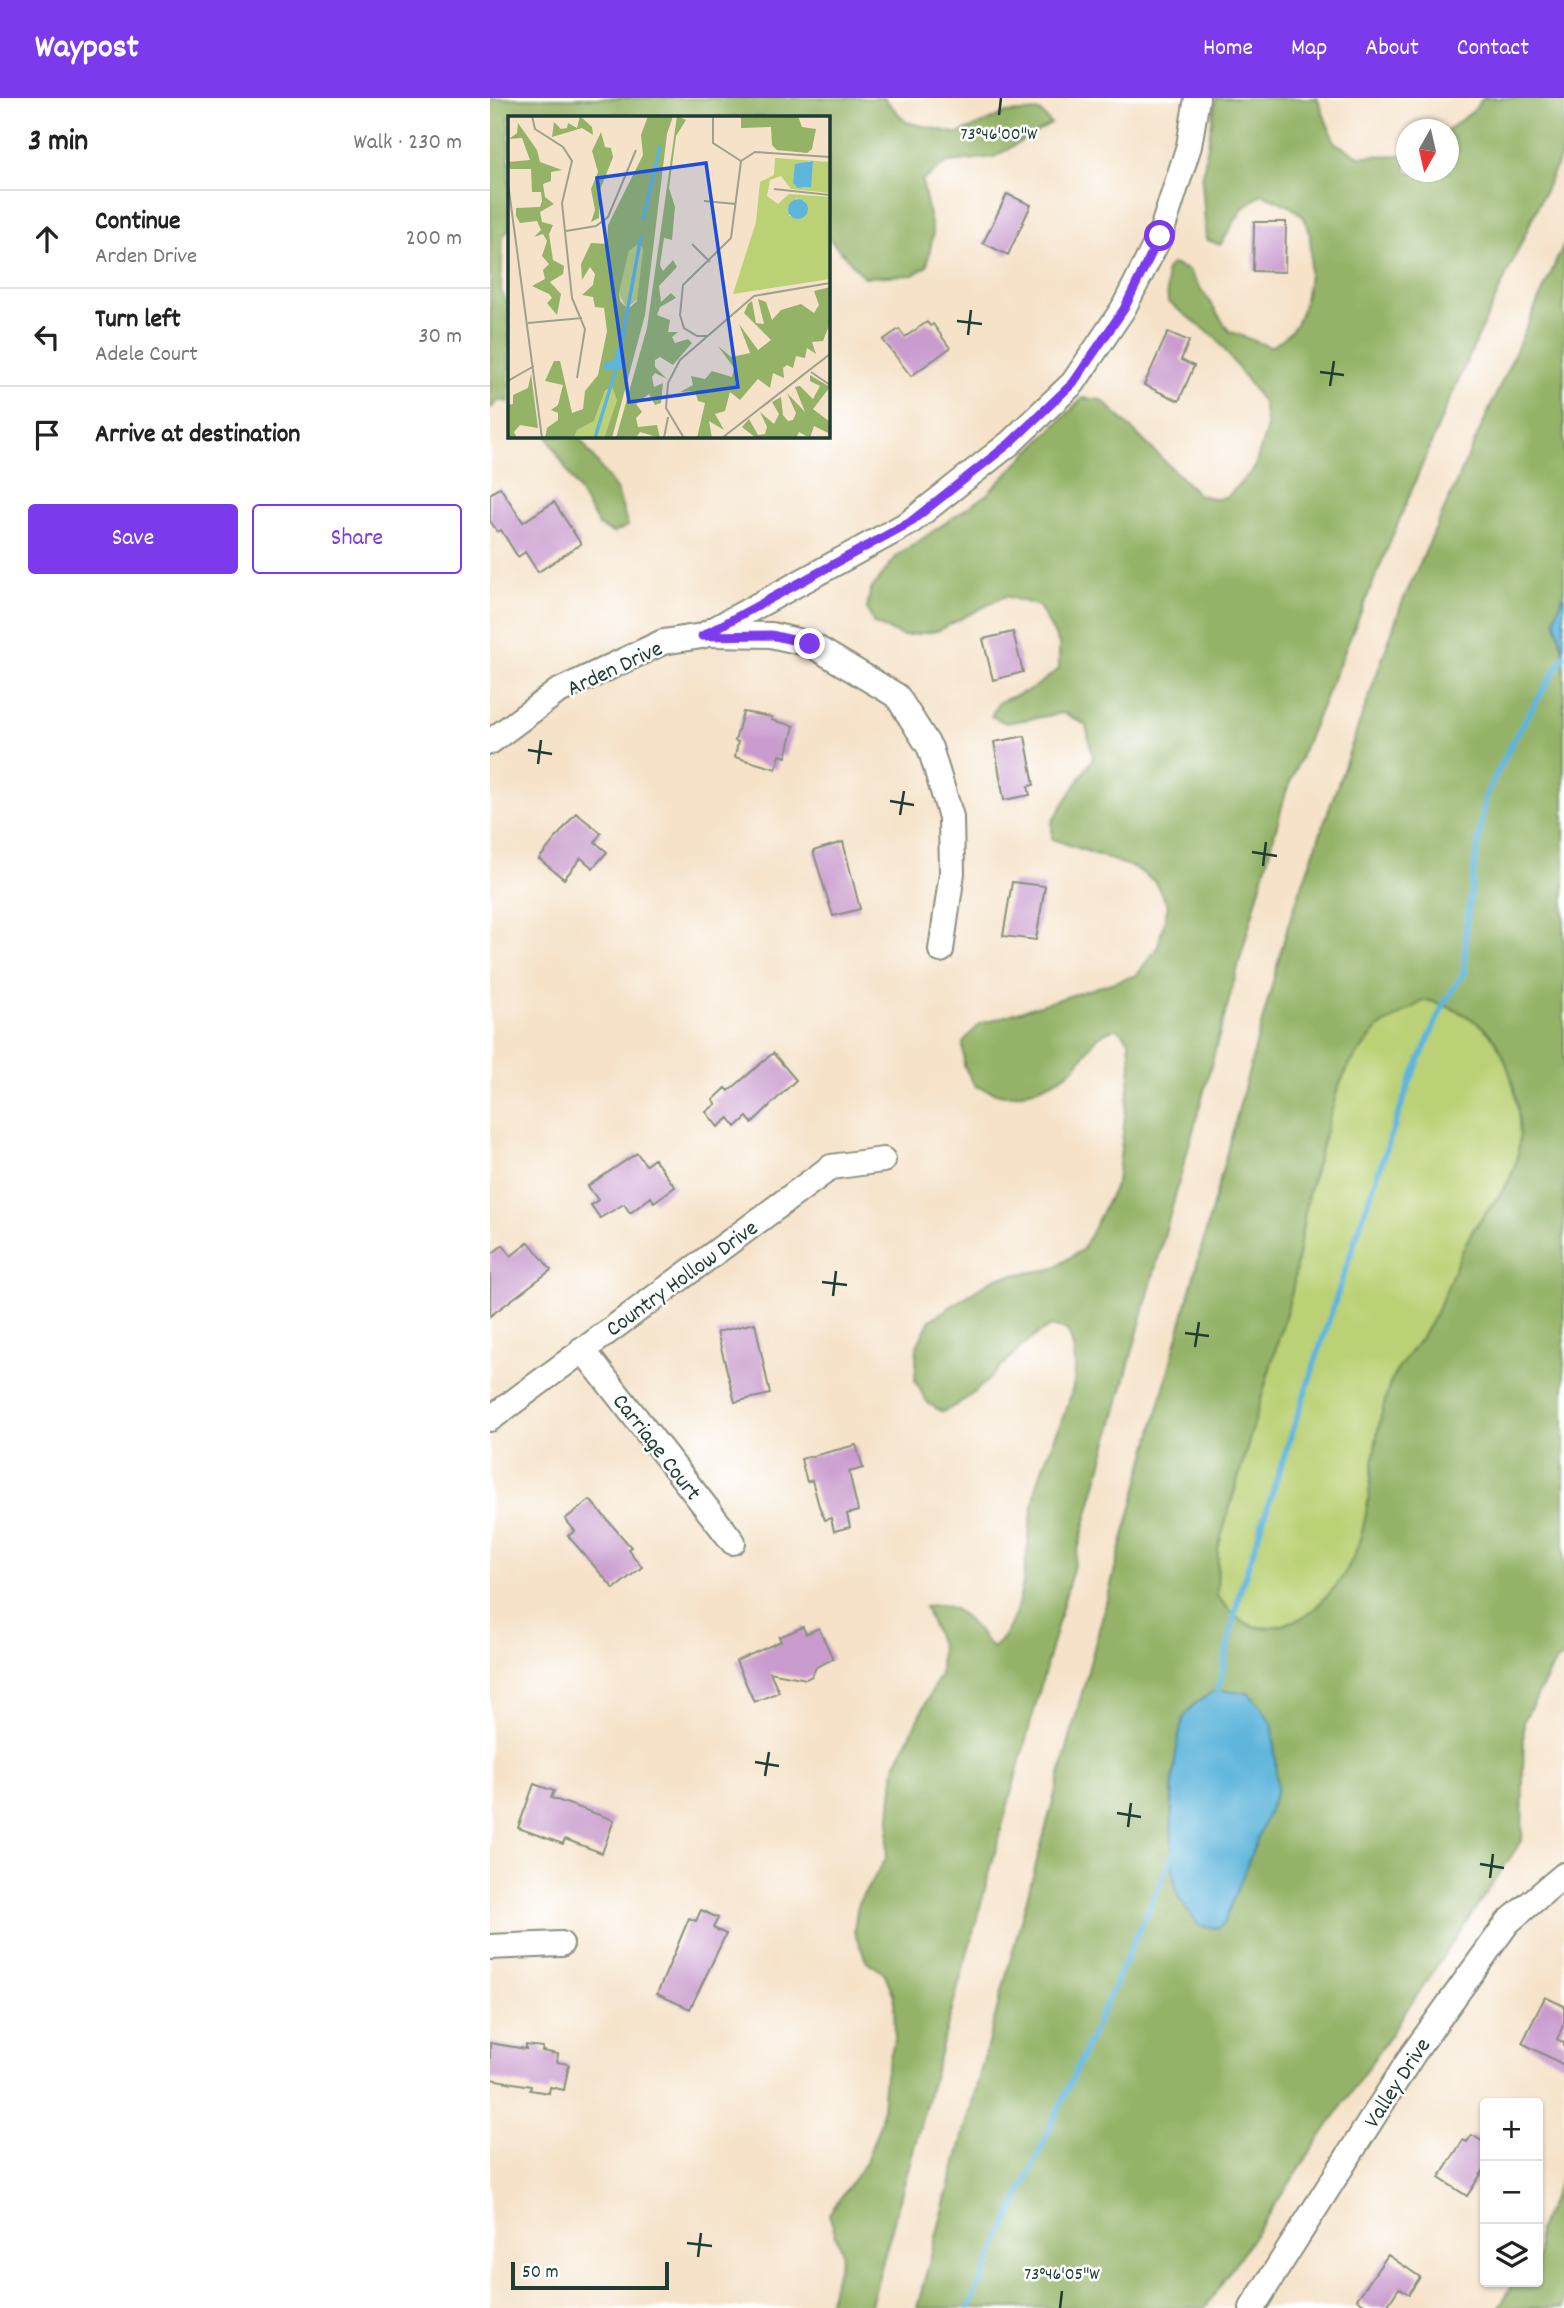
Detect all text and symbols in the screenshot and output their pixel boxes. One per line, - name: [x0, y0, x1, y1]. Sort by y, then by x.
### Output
- text: Waypost: [35, 26, 139, 73]
- text: Home: [1203, 32, 1253, 66]
- text: Map: [1291, 32, 1327, 66]
- text: About: [1365, 32, 1419, 66]
- text: Contact: [1457, 32, 1529, 66]
- inset map: [508, 116, 830, 438]
- north arrow: [1396, 119, 1459, 182]
- text: 3 min: [28, 122, 88, 165]
- text: 73°46'00"W: [961, 123, 1038, 148]
- text: Walk · 230 m: [353, 127, 462, 160]
- text: Continue: [95, 204, 180, 241]
- icon: ahead: [28, 220, 66, 258]
- route start: [1144, 220, 1175, 251]
- text: 200 m: [406, 223, 462, 256]
- text: Arden Drive: [95, 241, 197, 274]
- text: Turn left: [95, 302, 181, 339]
- icon: left: [28, 318, 66, 356]
- text: 30 m: [418, 321, 462, 354]
- text: Adele Court: [95, 339, 198, 372]
- icon: arrive: [28, 416, 66, 454]
- text: Arrive at destination: [95, 417, 300, 454]
- button: Save: [28, 504, 238, 574]
- button: Share: [252, 504, 462, 574]
- route end: [794, 628, 825, 659]
- street label: Arden Drive: [562, 634, 669, 707]
- street label: Country Hollow Drive: [600, 1213, 766, 1346]
- street label: Carriage Court: [603, 1387, 708, 1509]
- street label: Valley Drive: [1357, 2032, 1441, 2136]
- map controls: [1480, 2098, 1543, 2287]
- button: +: [1480, 2098, 1543, 2161]
- button: −: [1480, 2161, 1543, 2224]
- button: layers: [1480, 2224, 1543, 2287]
- scale bar: [511, 2259, 668, 2291]
- text: 50 m: [522, 2260, 559, 2287]
- text: 73°46'05"W: [1024, 2263, 1100, 2288]

